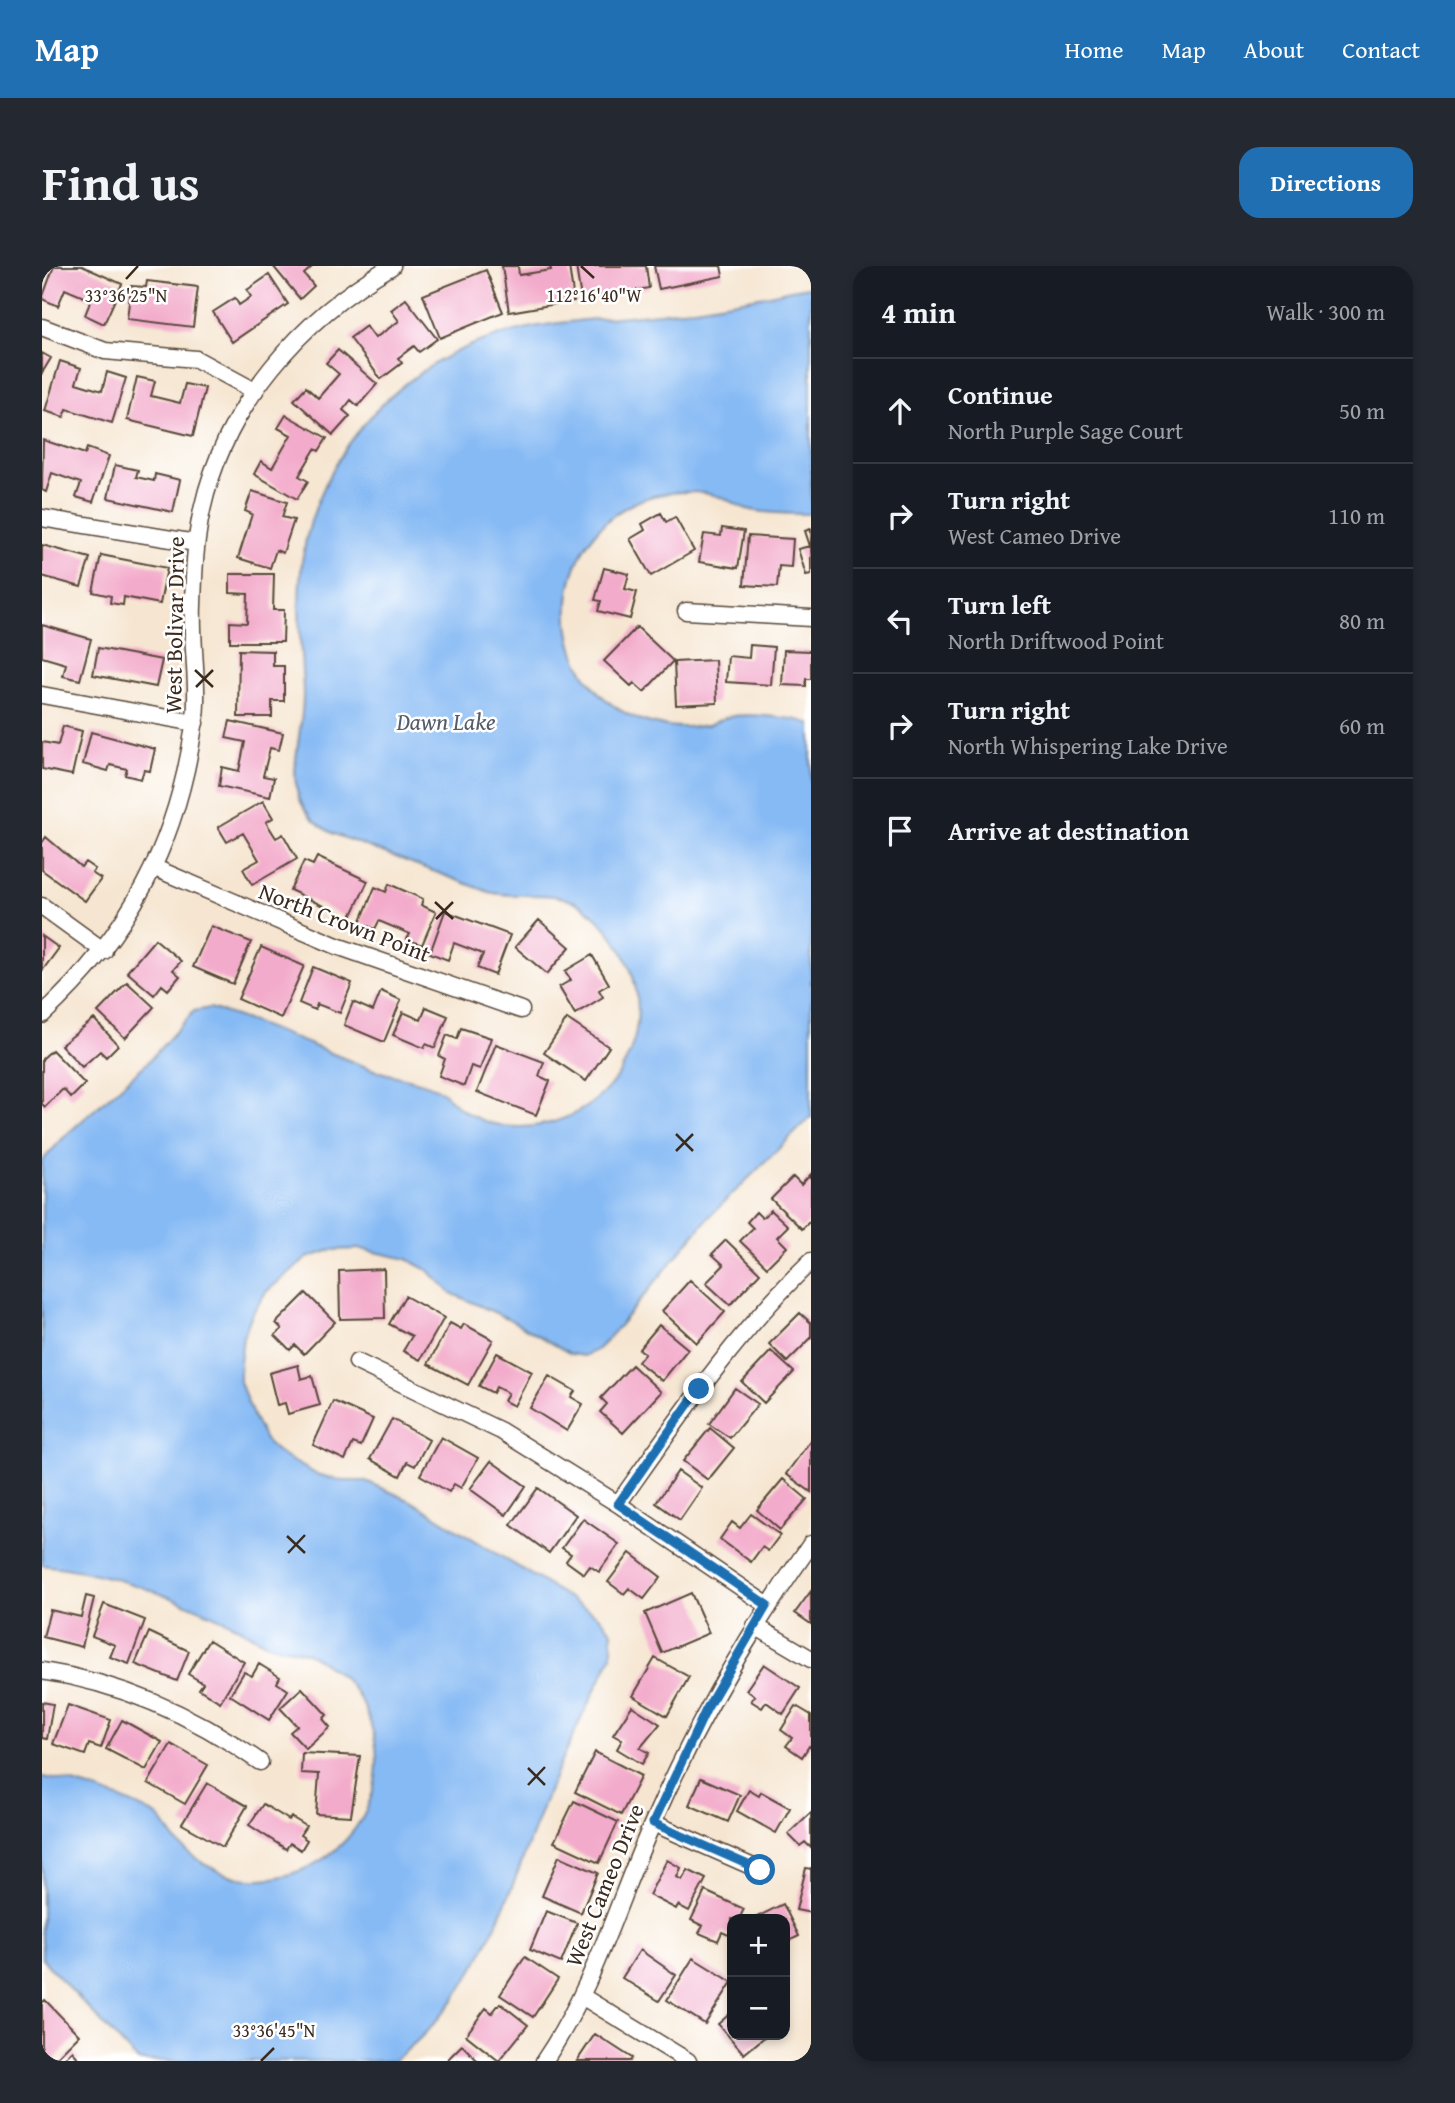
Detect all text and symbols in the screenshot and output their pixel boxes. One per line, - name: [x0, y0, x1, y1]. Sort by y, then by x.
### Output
- text: Map: [35, 25, 99, 73]
- text: Home: [1065, 32, 1124, 67]
- text: Map: [1162, 32, 1206, 67]
- text: About: [1244, 32, 1304, 67]
- text: Contact: [1342, 32, 1420, 67]
- text: Find us: [42, 146, 200, 218]
- button: Directions: [1239, 147, 1413, 218]
- text: 33°36'25"N: [85, 282, 168, 309]
- text: 112°16'40"W: [547, 282, 642, 309]
- text: 4 min: [881, 290, 956, 334]
- text: Walk · 300 m: [1266, 295, 1385, 328]
- text: Continue: [948, 375, 1053, 414]
- icon: ahead: [881, 392, 919, 430]
- text: 50 m: [1339, 394, 1385, 427]
- text: North Purple Sage Court: [948, 414, 1183, 447]
- text: Turn right: [948, 480, 1070, 519]
- icon: right: [881, 497, 919, 535]
- text: 110 m: [1328, 499, 1385, 532]
- text: West Cameo Drive: [948, 519, 1121, 552]
- street label: West Bolivar Drive: [156, 536, 192, 714]
- text: Turn left: [948, 585, 1051, 624]
- icon: left: [881, 602, 919, 640]
- text: 80 m: [1339, 604, 1385, 637]
- text: North Driftwood Point: [948, 624, 1164, 657]
- text: Turn right: [948, 690, 1070, 729]
- water label: Dawn Lake: [395, 704, 496, 739]
- icon: right: [881, 707, 919, 745]
- text: 60 m: [1339, 709, 1385, 742]
- text: North Whispering Lake Drive: [948, 729, 1228, 762]
- text: Arrive at destination: [948, 811, 1189, 850]
- icon: arrive: [881, 812, 919, 850]
- street label: North Crown Point: [254, 874, 436, 970]
- route end: [683, 1373, 714, 1404]
- street label: West Cameo Drive: [556, 1799, 652, 1971]
- route start: [744, 1854, 775, 1885]
- map controls: [727, 1914, 790, 2040]
- button: +: [727, 1914, 790, 1977]
- button: −: [727, 1977, 790, 2040]
- text: 33°36'45"N: [233, 2017, 316, 2044]

